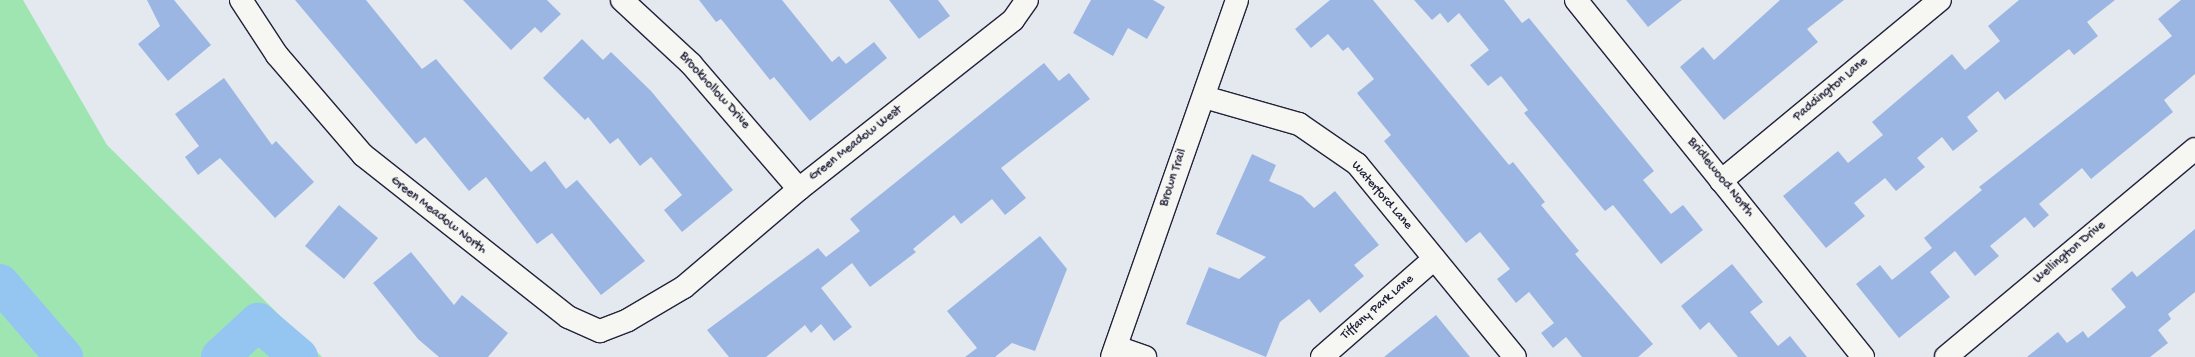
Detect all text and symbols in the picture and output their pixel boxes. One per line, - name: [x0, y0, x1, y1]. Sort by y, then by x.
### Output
- street label: Brookhollow Drive: [675, 49, 753, 133]
- street label: Paddington Lane: [1791, 54, 1871, 126]
- street label: Green Meadow West: [806, 103, 906, 185]
- street label: Bridlewood North: [1683, 135, 1757, 221]
- street label: Brown Trail: [1157, 147, 1191, 209]
- street label: Waterford Lane: [1347, 159, 1415, 233]
- street label: Green Meadow North: [387, 174, 489, 258]
- street label: Wellington Drive: [2031, 218, 2109, 288]
- street label: Tiffany Park Lane: [1338, 272, 1418, 344]

